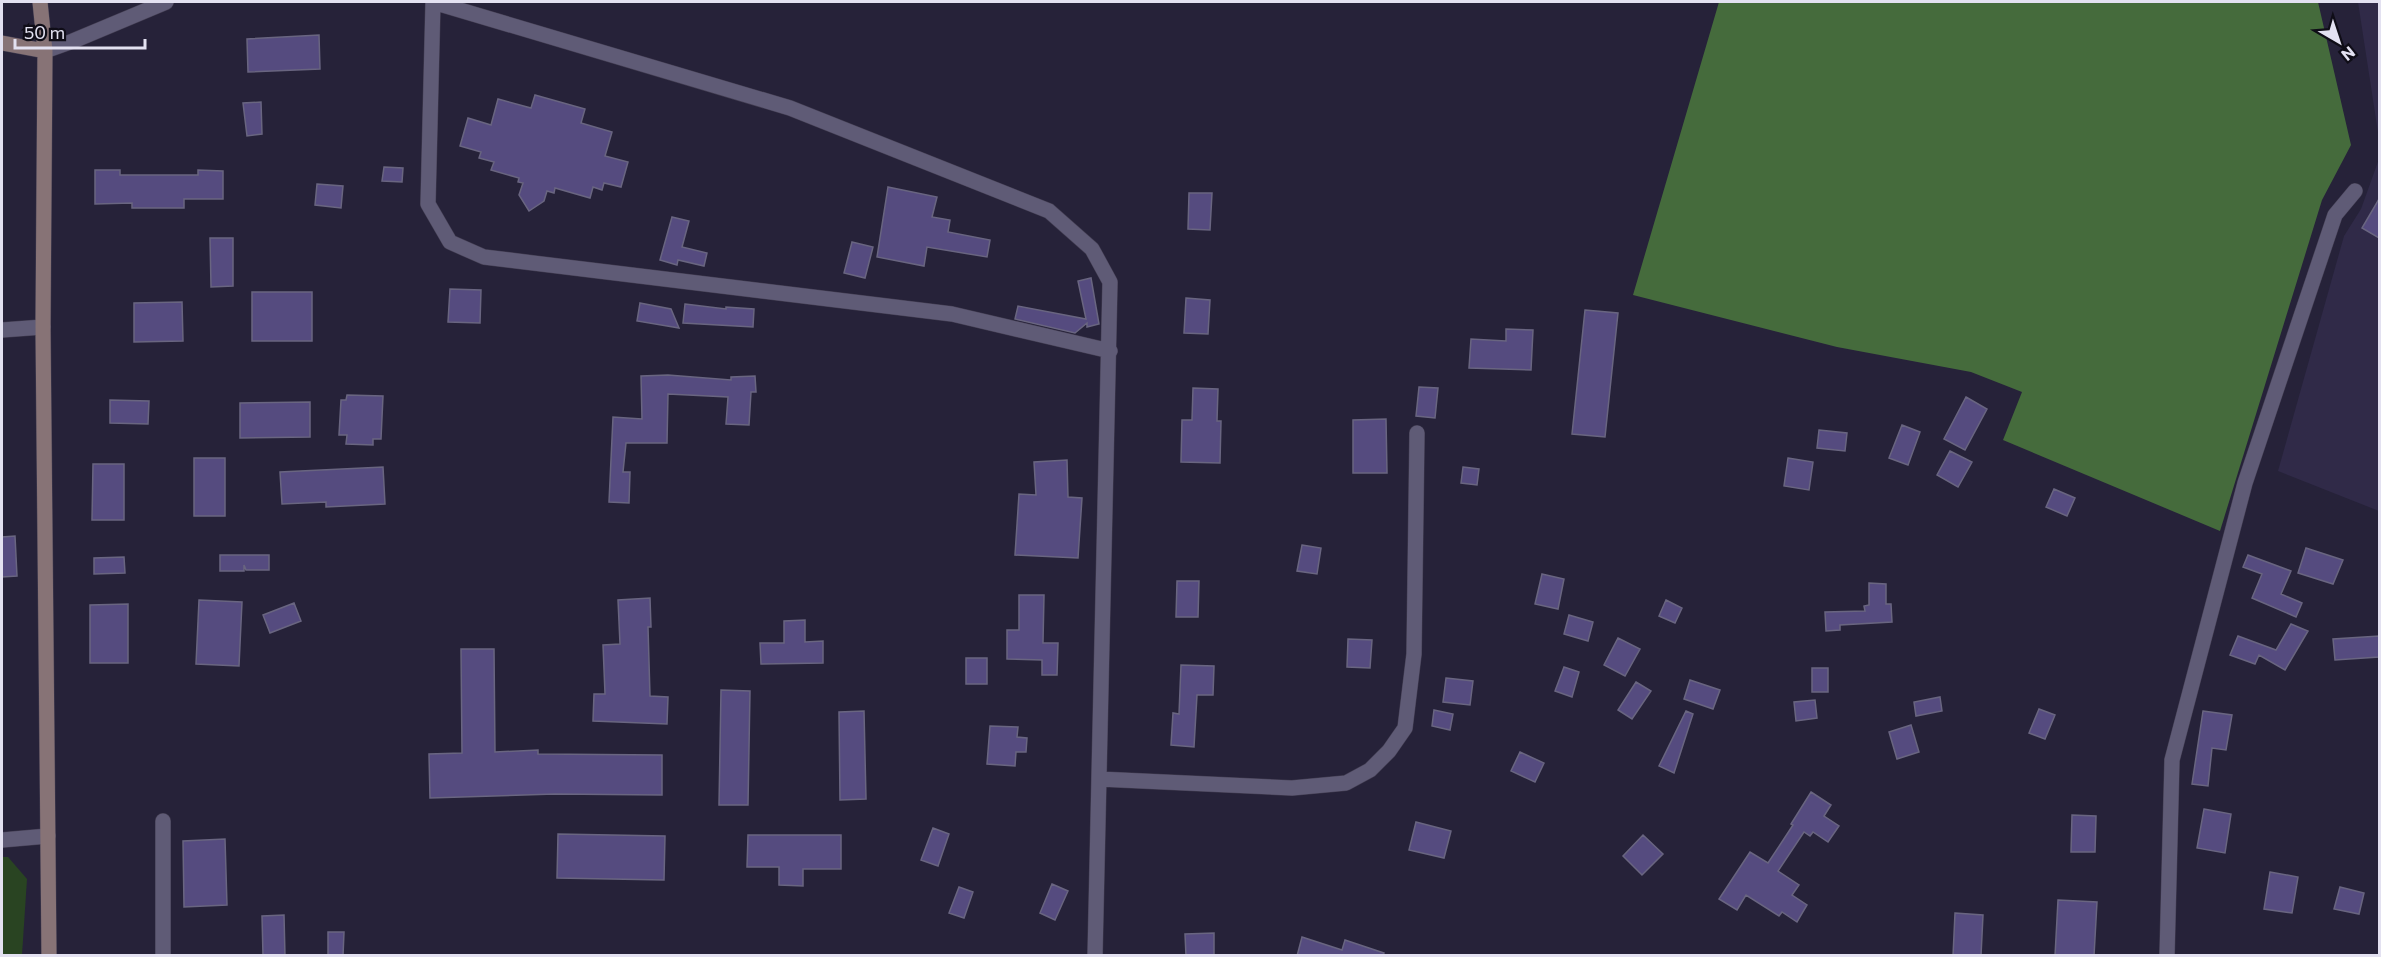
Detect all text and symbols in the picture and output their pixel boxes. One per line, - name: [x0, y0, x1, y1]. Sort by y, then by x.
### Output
- scale bar: [15, 12, 146, 50]
- north arrow: [2309, 12, 2369, 72]
- text: 50 m: [24, 21, 65, 43]
- text: N: [2338, 43, 2359, 65]

